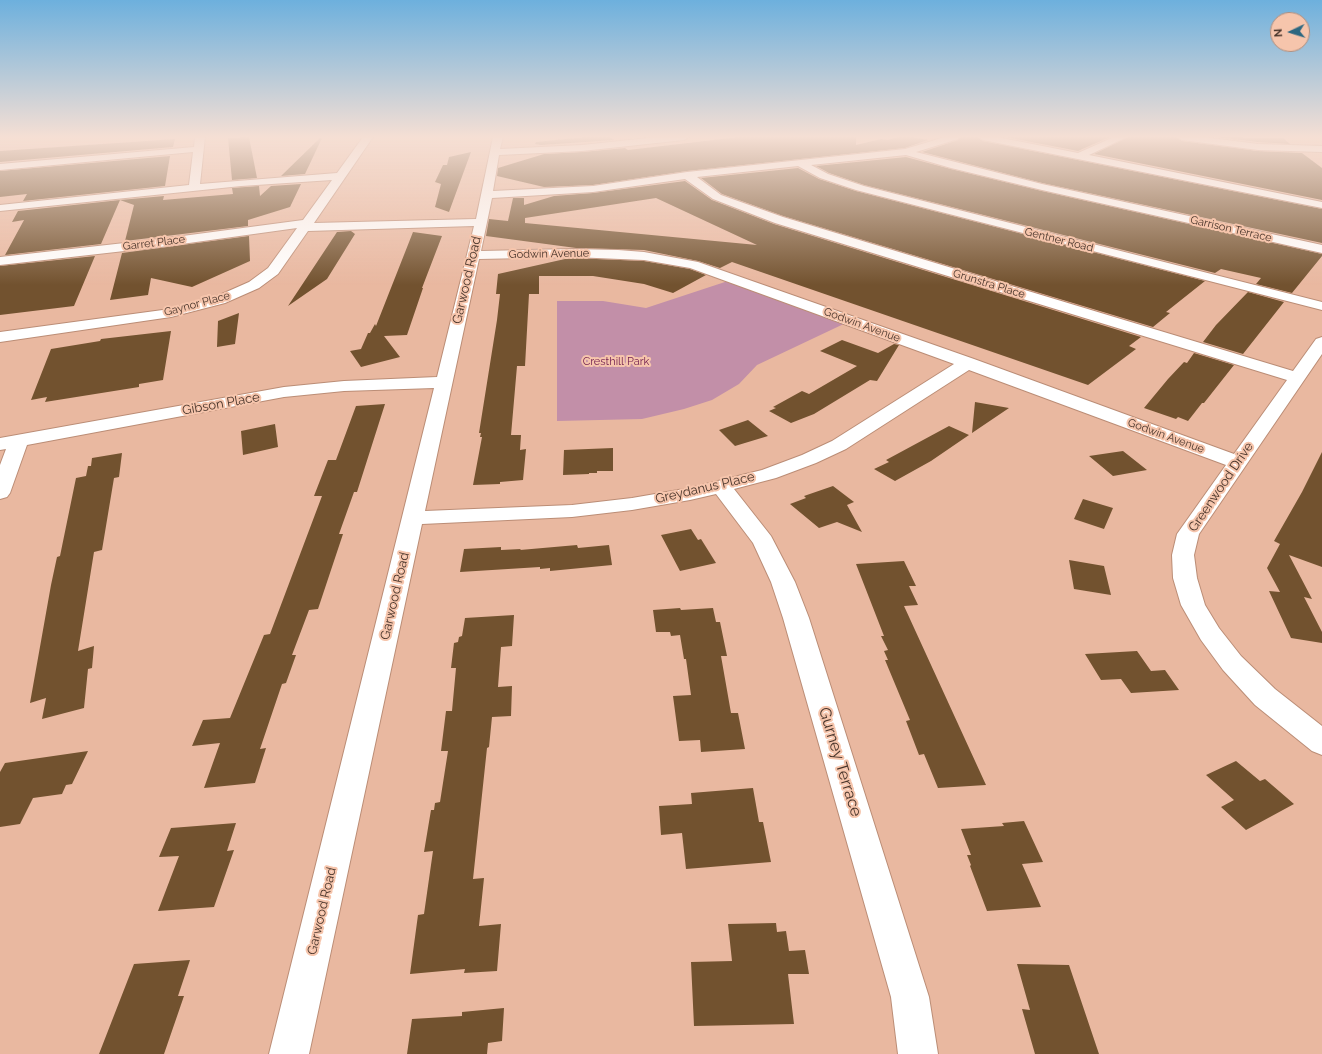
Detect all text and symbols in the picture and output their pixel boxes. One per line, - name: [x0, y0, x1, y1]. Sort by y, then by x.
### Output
- north arrow: [1270, 12, 1310, 52]
- text: N: [1272, 28, 1285, 37]
- street label: Garrison Terrace: [1189, 213, 1273, 245]
- street label: Gentner Road: [1023, 225, 1095, 255]
- street label: Garret Place: [122, 233, 186, 253]
- street label: Garwood Road: [449, 235, 485, 325]
- street label: Godwin Avenue: [509, 247, 589, 261]
- street label: Grunstra Place: [951, 267, 1027, 301]
- street label: Gaynor Place: [163, 289, 231, 319]
- street label: Godwin Avenue: [822, 305, 902, 345]
- park label: Cresthill Park: [583, 355, 649, 369]
- street label: Gibson Place: [181, 390, 261, 418]
- street label: Godwin Avenue: [1126, 416, 1206, 456]
- street label: Greenwood Drive: [1185, 439, 1257, 535]
- street label: Greydanus Place: [654, 469, 756, 507]
- street label: Garwood Road: [377, 551, 413, 641]
- street label: Gurney Terrace: [814, 705, 866, 819]
- street label: Garwood Road: [304, 866, 340, 956]

